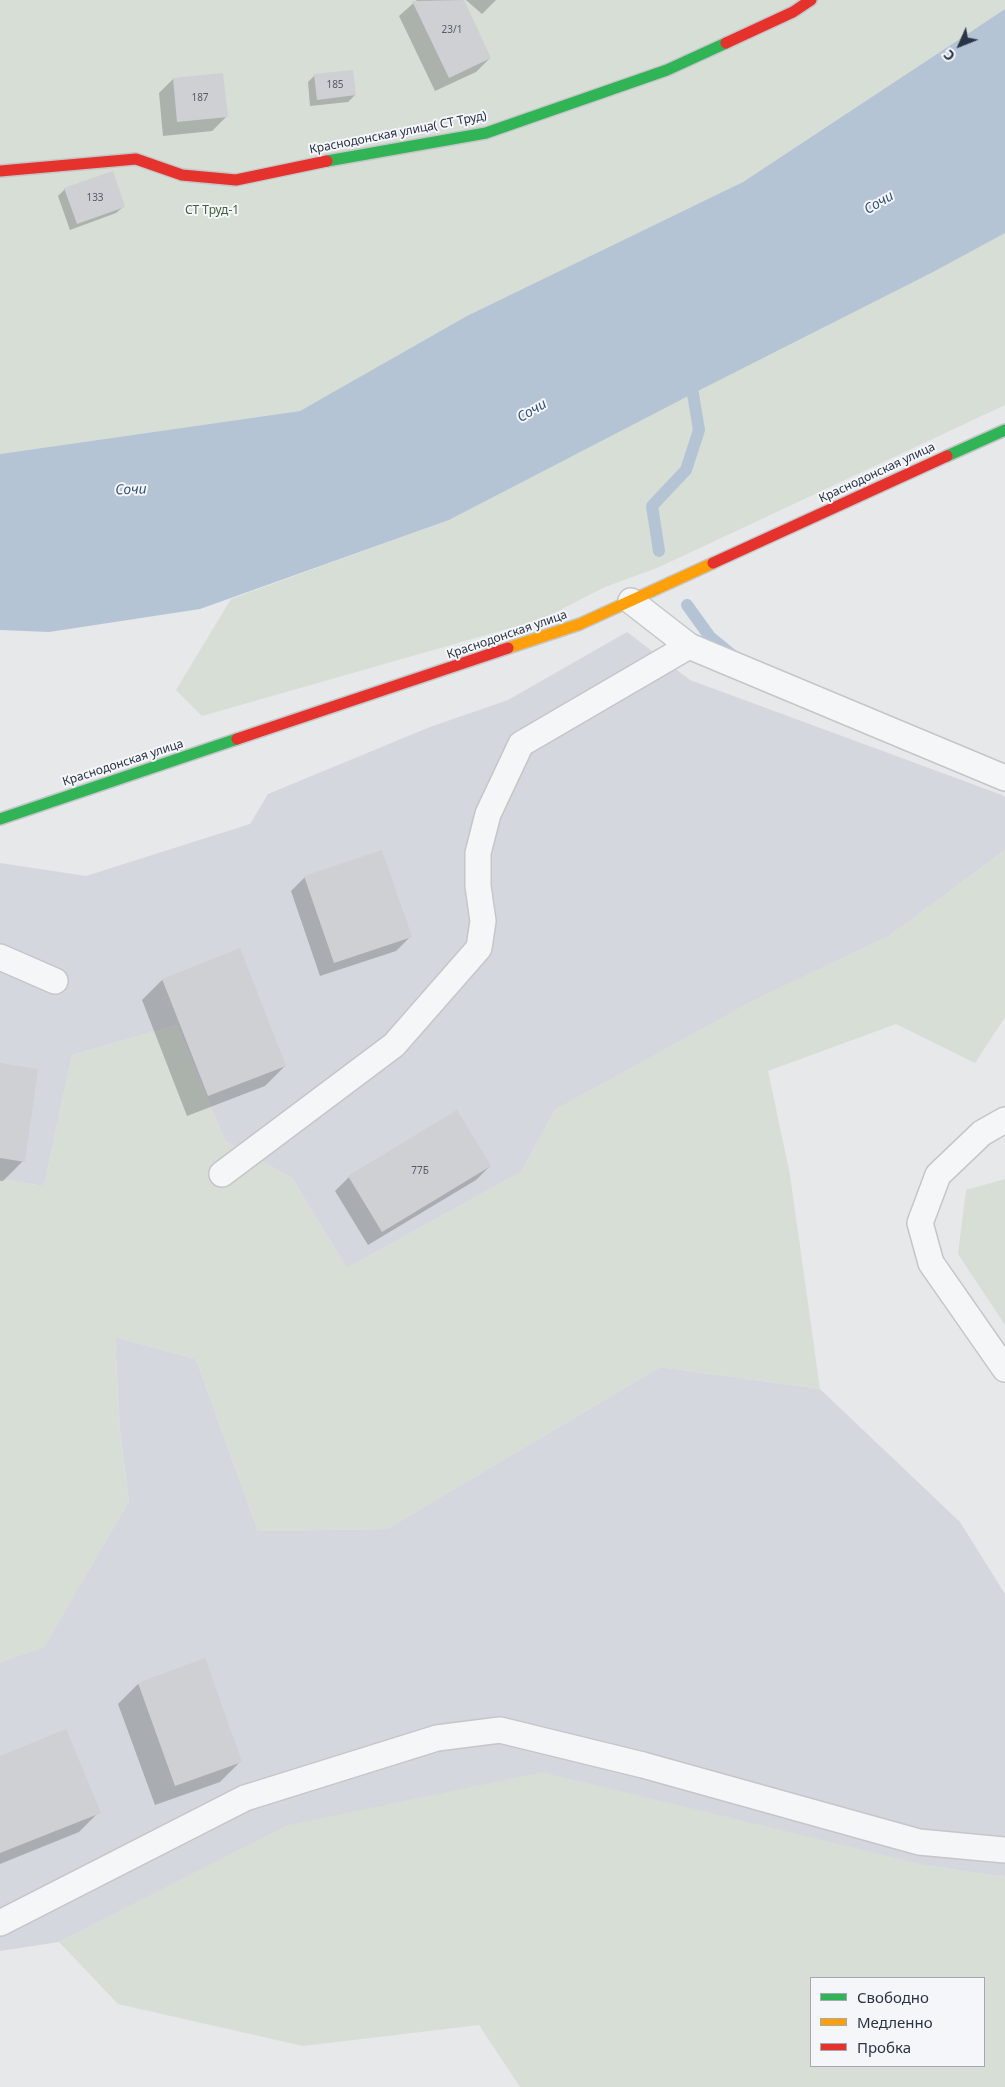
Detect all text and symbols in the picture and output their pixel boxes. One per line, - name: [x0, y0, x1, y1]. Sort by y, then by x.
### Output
- north arrow: [935, 20, 985, 70]
- house number: 23/1: [442, 24, 462, 36]
- text: С: [939, 46, 959, 66]
- house number: 185: [326, 79, 344, 91]
- house number: 187: [191, 92, 209, 104]
- street label: Краснодонская улица( СТ Труд): [308, 109, 488, 157]
- water label: Сочи: [861, 188, 897, 218]
- house number: 133: [86, 192, 104, 204]
- park label: СТ Труд-1: [185, 204, 239, 218]
- water label: Сочи: [514, 396, 550, 426]
- street label: Краснодонская улица: [817, 440, 937, 506]
- water label: Сочи: [115, 481, 147, 499]
- street label: Краснодонская улица: [445, 608, 569, 662]
- street label: Краснодонская улица: [61, 737, 185, 789]
- house number: 77Б: [411, 1165, 429, 1177]
- legend: [810, 1977, 985, 2067]
- text: Свободно: [857, 1987, 929, 2007]
- text: Медленно: [857, 2012, 933, 2032]
- text: Пробка: [857, 2037, 911, 2057]

